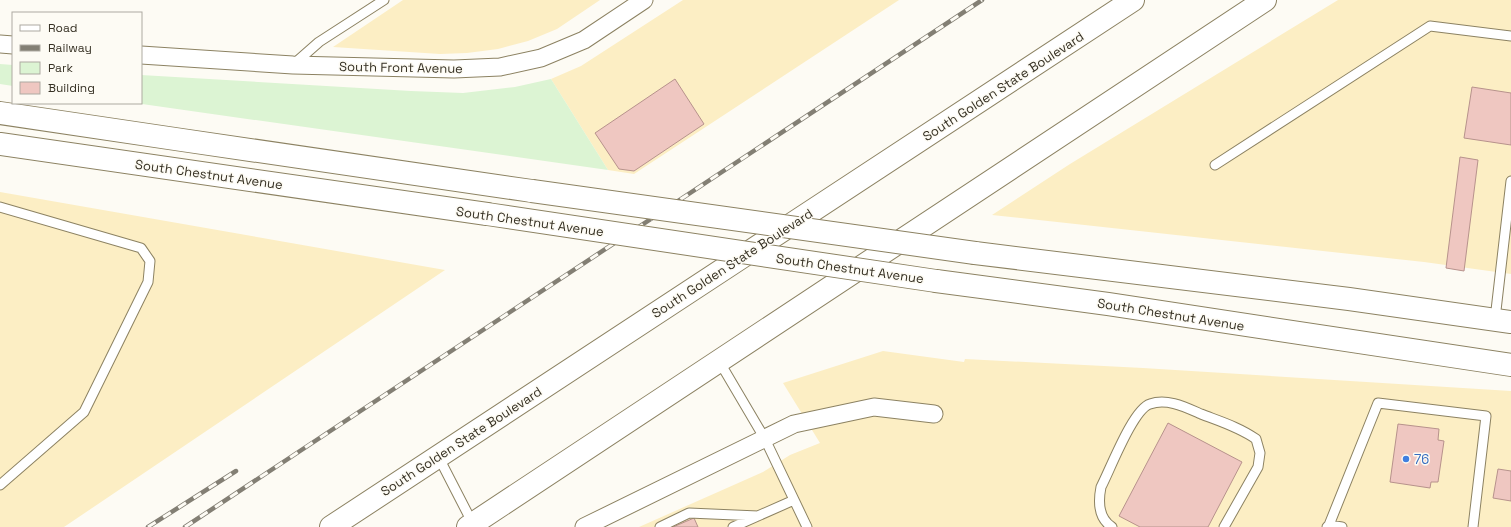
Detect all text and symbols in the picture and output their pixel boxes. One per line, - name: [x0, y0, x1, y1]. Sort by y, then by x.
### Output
- legend: [12, 12, 142, 104]
- text: Road: [48, 20, 77, 36]
- street label: South Golden State Boulevard: [920, 28, 1087, 145]
- text: Railway: [48, 40, 92, 56]
- street label: South Front Avenue: [339, 58, 463, 77]
- text: Park: [48, 60, 73, 76]
- text: Building: [48, 80, 95, 96]
- street label: South Chestnut Avenue: [134, 156, 284, 193]
- street label: South Chestnut Avenue: [455, 203, 605, 240]
- street label: South Golden State Boulevard: [649, 205, 816, 322]
- street label: South Chestnut Avenue: [775, 250, 925, 287]
- street label: South Chestnut Avenue: [1096, 294, 1246, 335]
- street label: South Golden State Boulevard: [378, 383, 545, 500]
- place label: 76: [1414, 451, 1429, 468]
- marker: 76: [1401, 454, 1411, 464]

